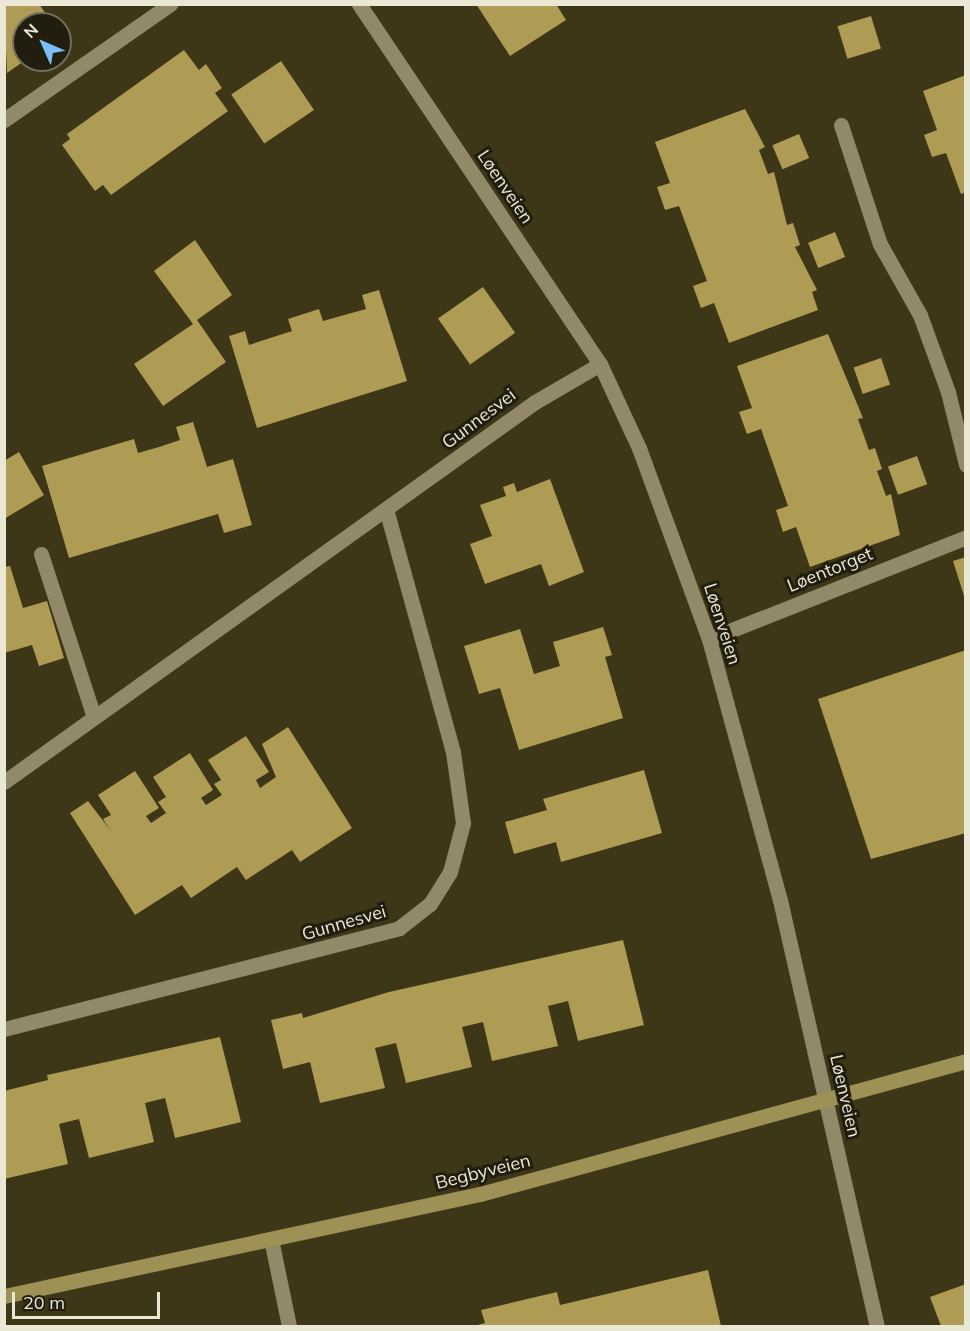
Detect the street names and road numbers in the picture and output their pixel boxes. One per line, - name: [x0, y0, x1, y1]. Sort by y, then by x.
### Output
- street label: Løenveien: [473, 146, 537, 228]
- street label: Gunnesvei: [438, 384, 520, 454]
- street label: Løentorget: [784, 543, 876, 597]
- street label: Løenveien: [699, 581, 745, 667]
- street label: Gunnesvei: [299, 901, 389, 945]
- street label: Løenveien: [825, 1053, 865, 1139]
- street label: Begbyveien: [433, 1150, 533, 1194]

